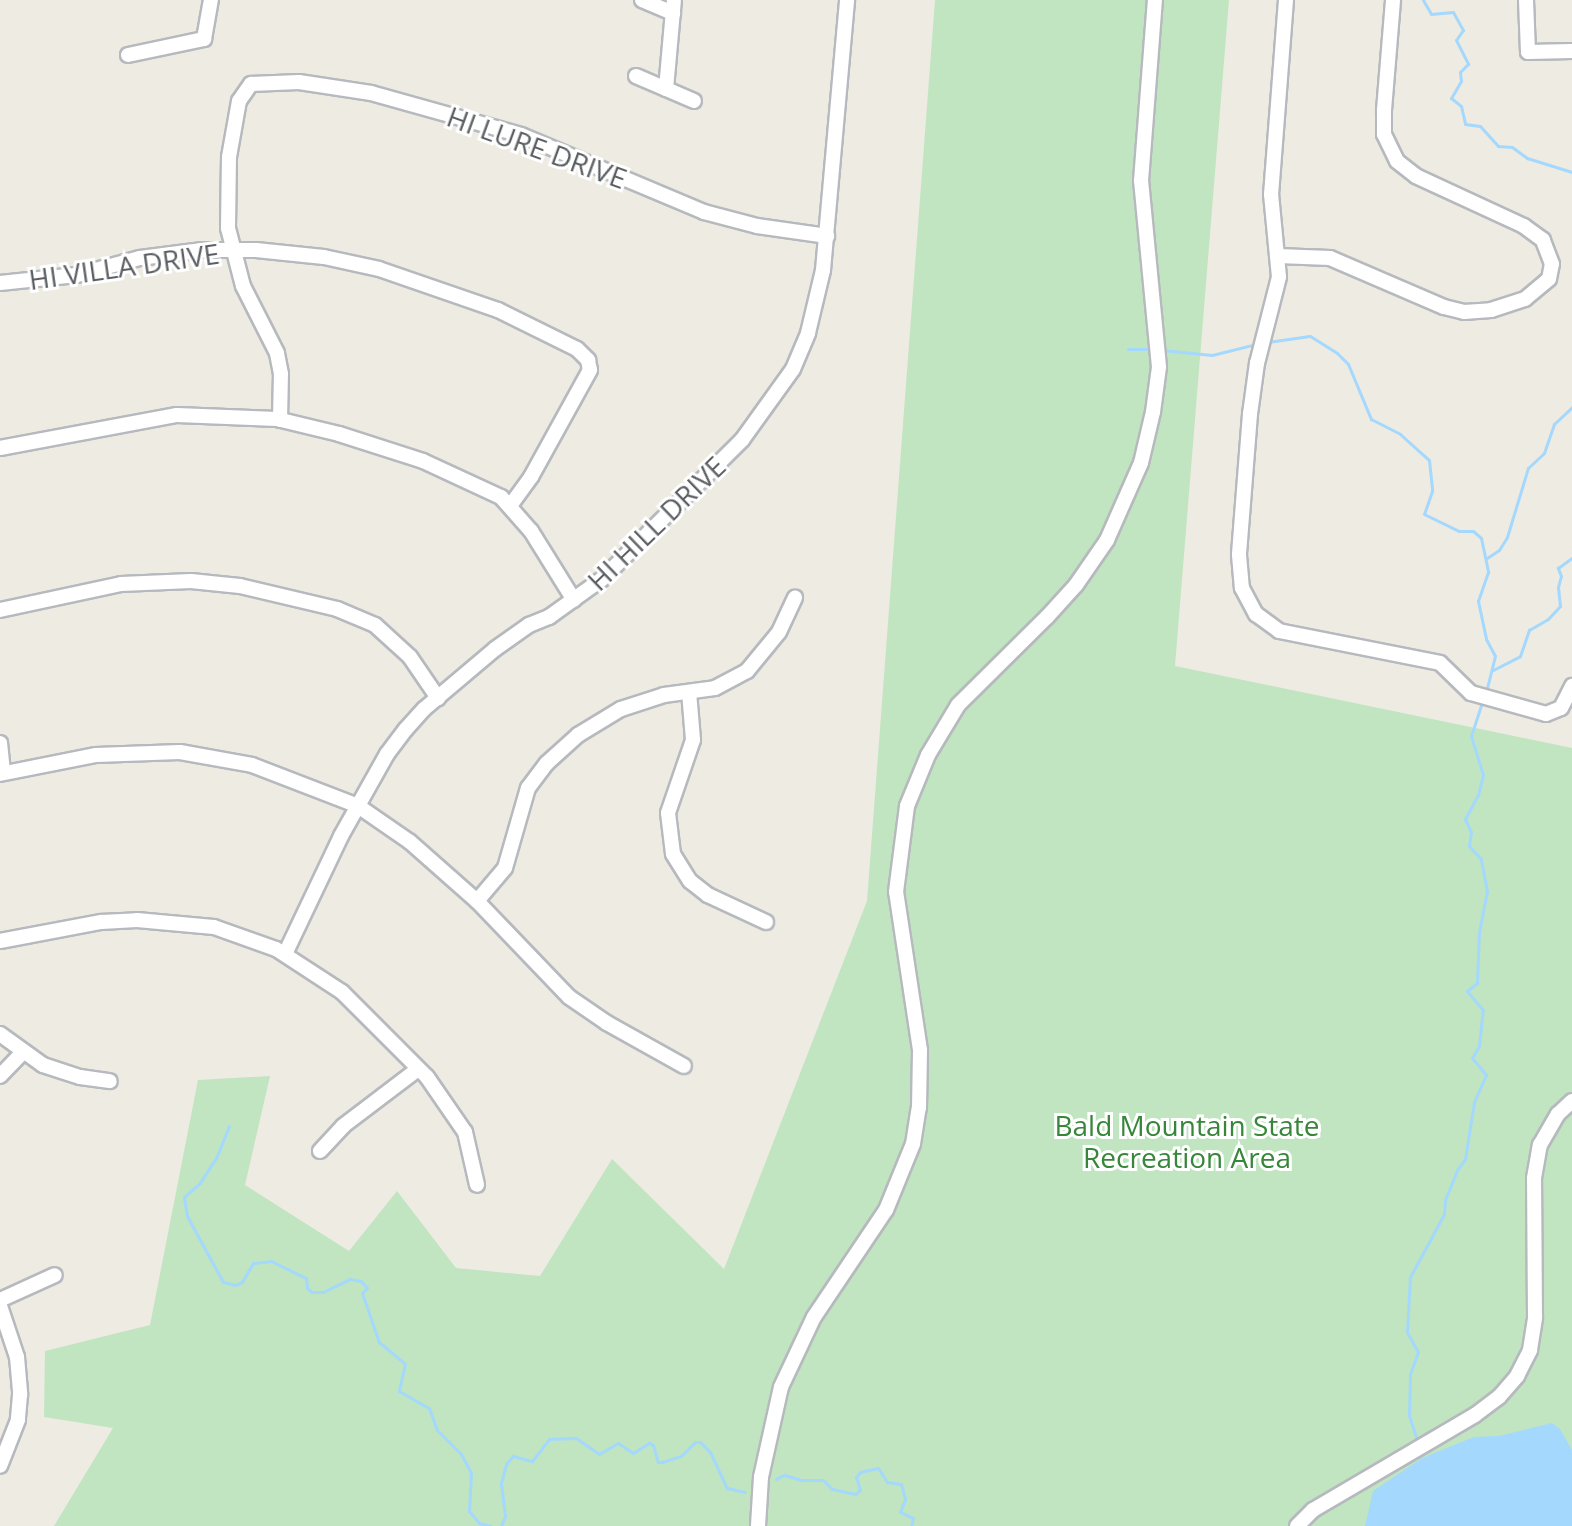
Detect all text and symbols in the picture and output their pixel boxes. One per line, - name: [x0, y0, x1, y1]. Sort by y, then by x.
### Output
- street label: HI LURE DRIVE: [443, 99, 631, 195]
- street label: HI VILLA DRIVE: [27, 236, 221, 296]
- street label: HI HILL DRIVE: [580, 449, 732, 597]
- park label: Bald Mountain State Recreation Area: [1054, 1108, 1320, 1174]

